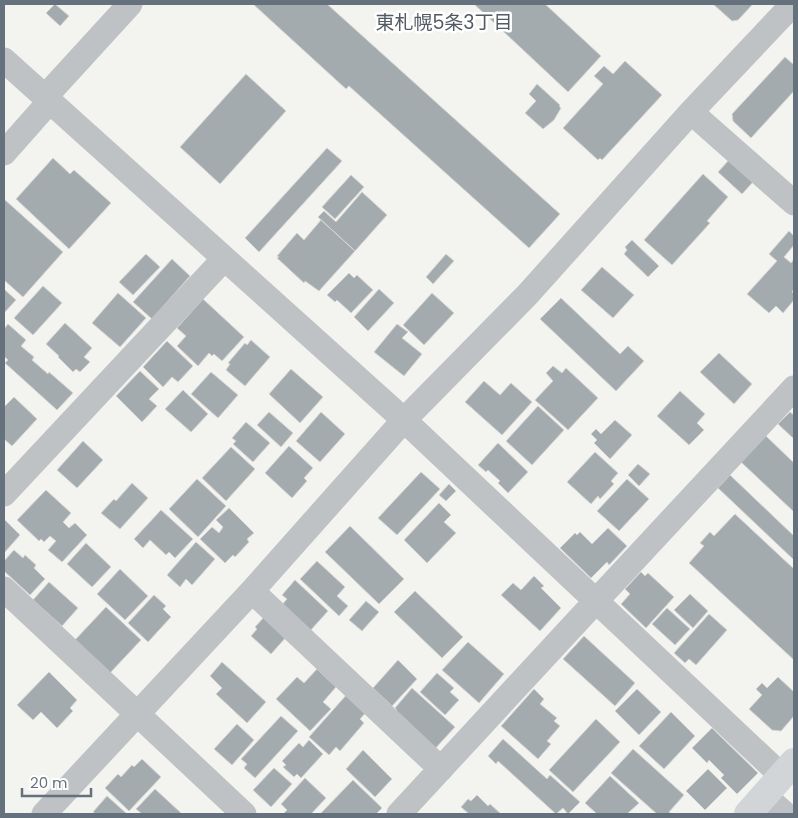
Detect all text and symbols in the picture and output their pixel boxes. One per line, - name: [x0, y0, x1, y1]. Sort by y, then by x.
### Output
- district label: 東札幌5条3丁目: [375, 9, 513, 36]
- scale bar: [22, 766, 91, 798]
- text: 20 m: [30, 772, 68, 793]

